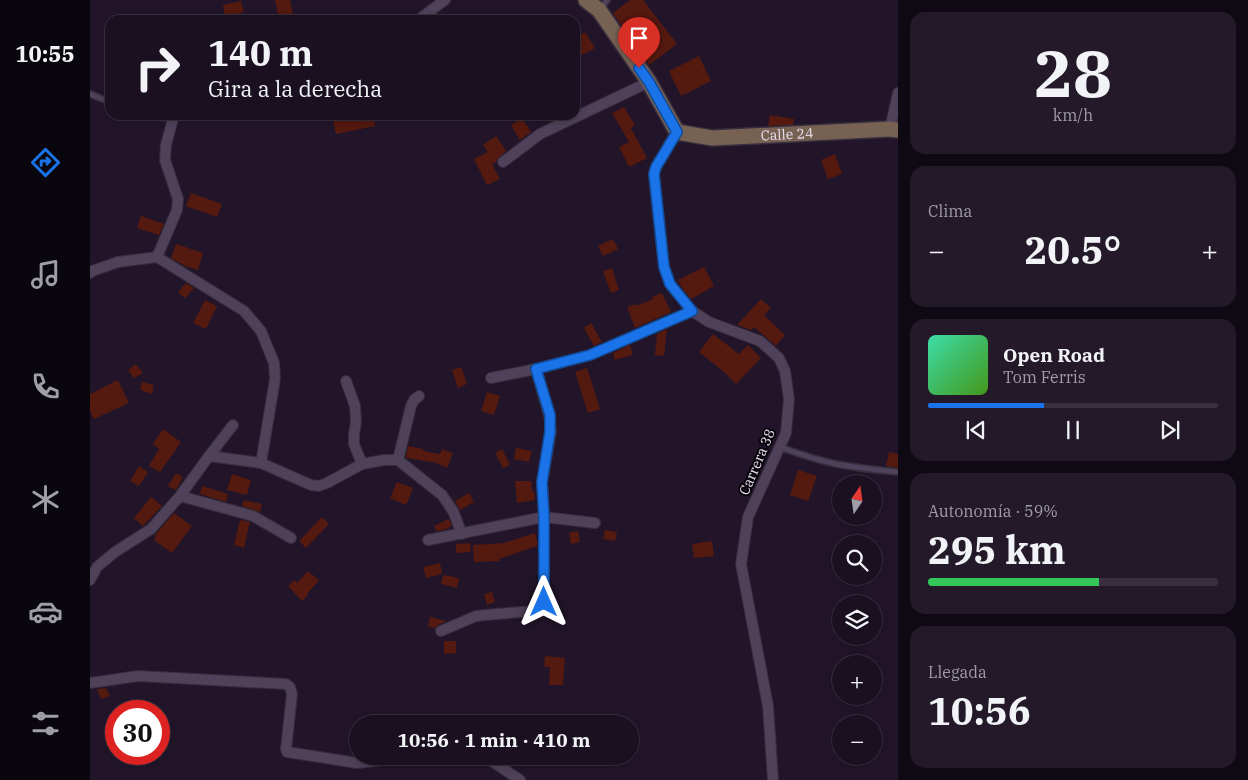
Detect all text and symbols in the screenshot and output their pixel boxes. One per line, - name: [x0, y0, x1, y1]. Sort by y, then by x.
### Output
- pin: [618, 17, 660, 68]
- icon: arrive: [625, 24, 653, 52]
- text: 140 m: [208, 30, 313, 76]
- text: 28: [1034, 30, 1112, 115]
- icon: right: [125, 35, 190, 100]
- text: 10:55: [15, 39, 75, 68]
- text: Gira a la derecha: [208, 74, 382, 103]
- text: km/h: [1053, 105, 1093, 125]
- street label: Calle 24: [760, 124, 814, 145]
- icon: directions: [28, 145, 63, 180]
- text: Clima: [928, 201, 972, 221]
- text: 20.5°: [1025, 225, 1121, 274]
- text: −: [928, 232, 945, 269]
- text: +: [1201, 232, 1218, 269]
- icon: music: [28, 257, 63, 292]
- text: Open Road: [1003, 343, 1105, 367]
- text: Tom Ferris: [1003, 367, 1086, 387]
- icon: phone: [28, 369, 63, 404]
- icon: previous: [962, 416, 990, 444]
- icon: pause: [1059, 416, 1087, 444]
- icon: next: [1156, 416, 1184, 444]
- street label: Carrera 38: [735, 426, 779, 498]
- north arrow: [832, 475, 882, 525]
- map controls: [832, 475, 882, 765]
- icon: climate: [28, 482, 63, 517]
- text: Autonomía · 59%: [928, 501, 1058, 521]
- text: 295 km: [928, 525, 1066, 574]
- button: search: [832, 535, 882, 585]
- position arrow: [517, 575, 569, 627]
- icon: car: [28, 594, 63, 629]
- button: layers: [832, 595, 882, 645]
- button: +: [832, 655, 882, 705]
- text: Llegada: [928, 662, 987, 682]
- text: 10:56: [928, 686, 1031, 735]
- speed limit sign: 30: [105, 700, 170, 765]
- icon: filters: [28, 706, 63, 741]
- button: −: [832, 715, 882, 765]
- text: 10:56 · 1 min · 410 m: [398, 728, 590, 752]

